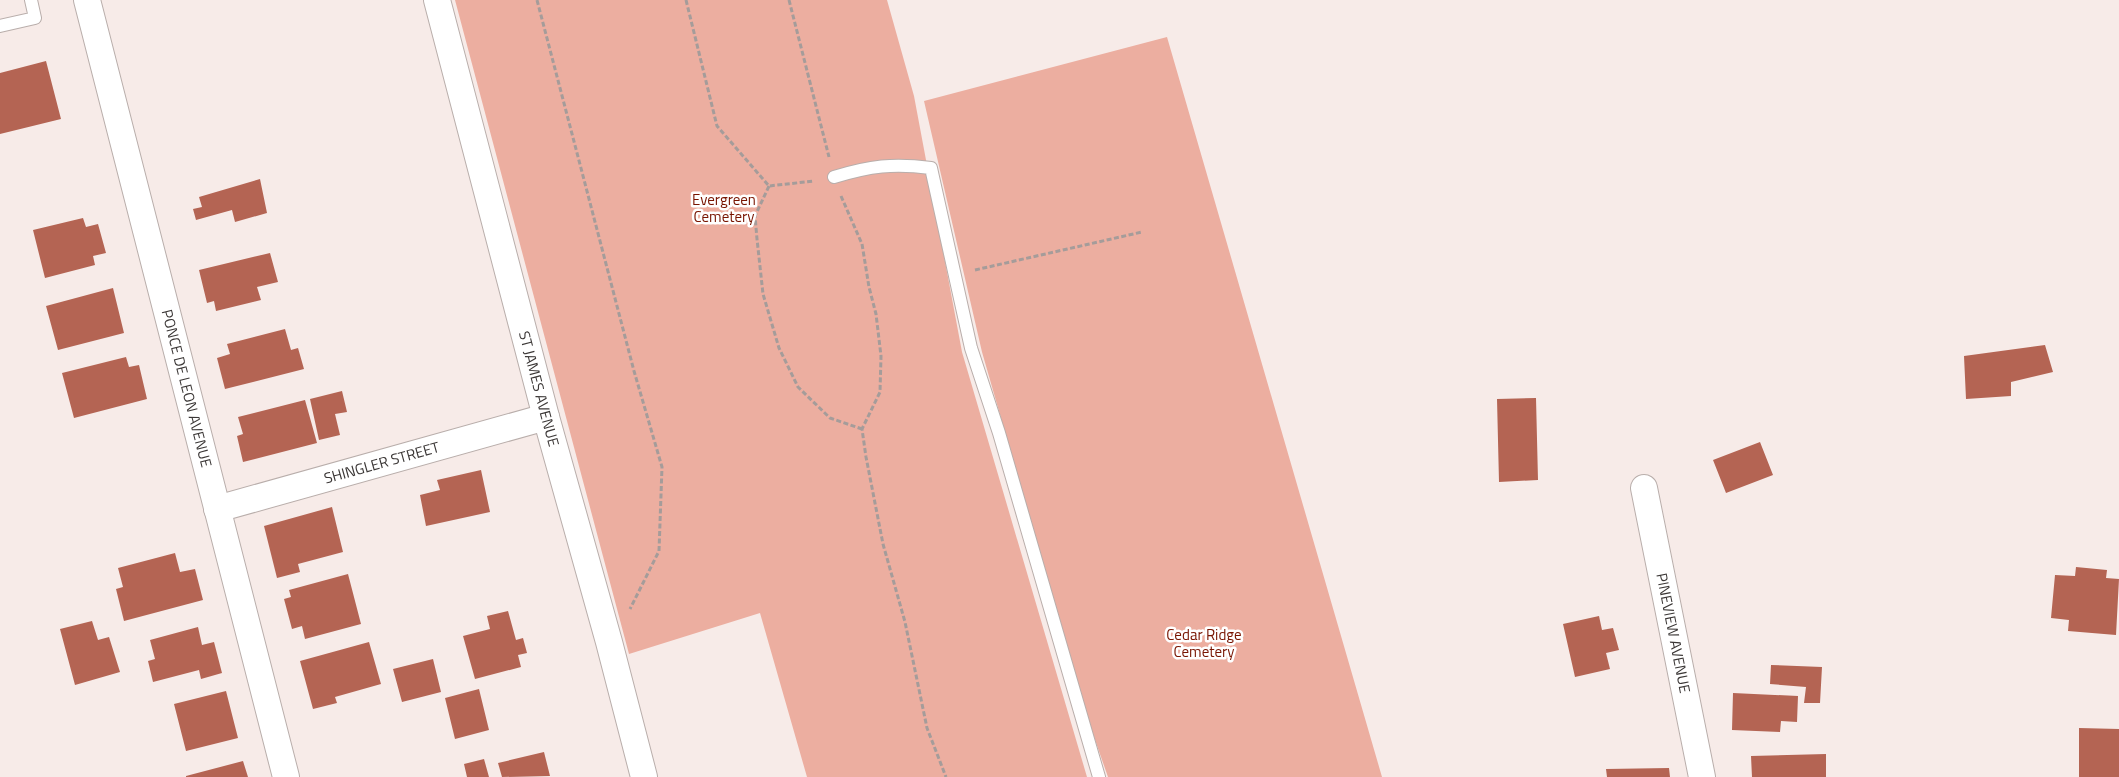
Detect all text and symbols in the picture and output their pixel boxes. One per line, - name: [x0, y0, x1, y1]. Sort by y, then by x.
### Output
- park label: Evergreen Cemetery: [692, 188, 756, 228]
- street label: PONCE DE LEON AVENUE: [156, 307, 218, 470]
- street label: ST JAMES AVENUE: [513, 329, 566, 449]
- street label: SHINGLER STREET: [321, 435, 442, 490]
- street label: PINEVIEW AVENUE: [1650, 571, 1697, 695]
- park label: Cedar Ridge Cemetery: [1166, 623, 1242, 663]

